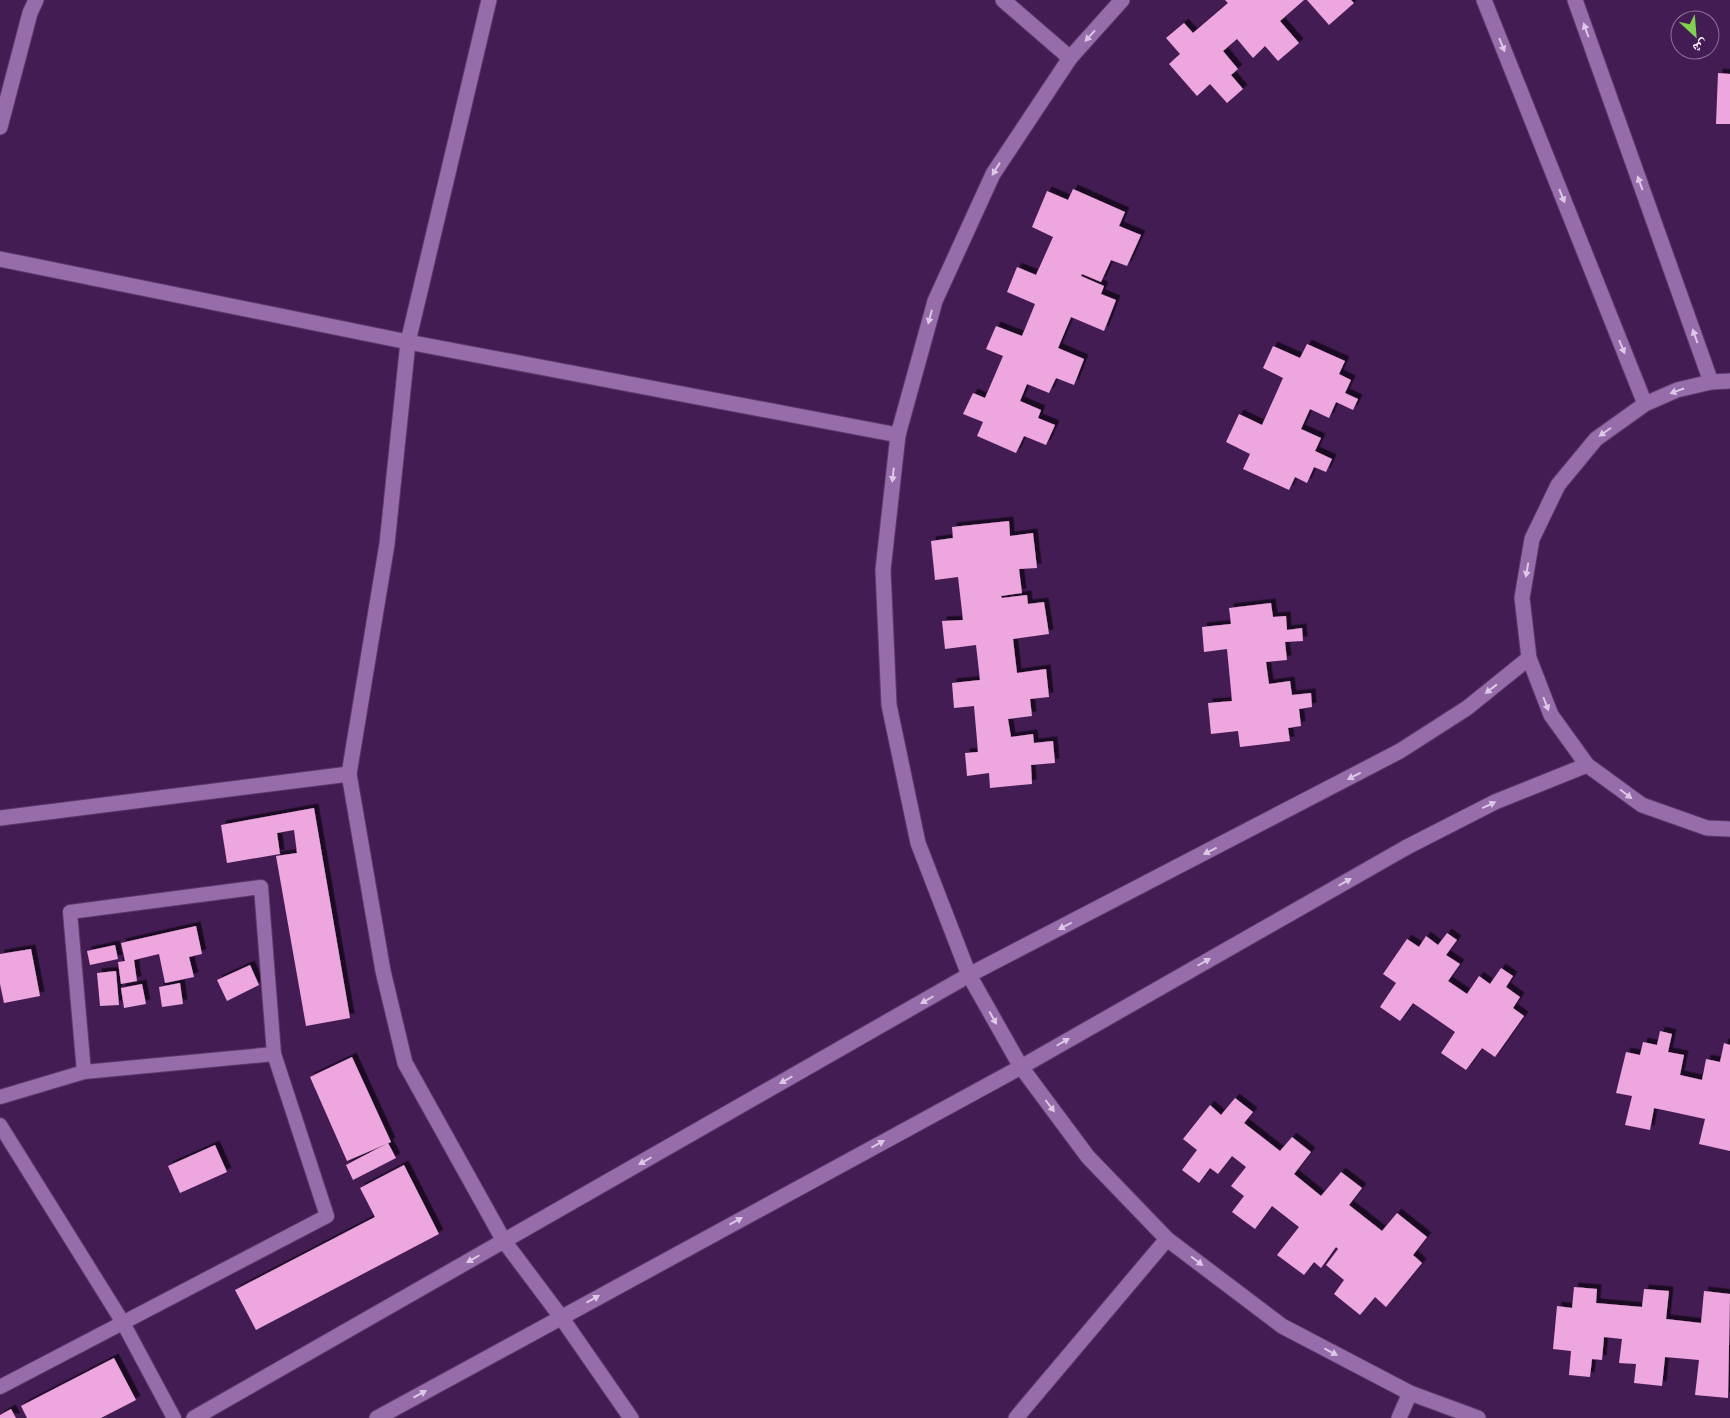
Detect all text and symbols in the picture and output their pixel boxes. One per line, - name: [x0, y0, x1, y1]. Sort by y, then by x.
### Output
- north arrow: [1670, 10, 1720, 60]
- one-way arrow: [1582, 22, 1589, 37]
- one-way arrow: [1084, 30, 1096, 42]
- text: ش: [1690, 35, 1711, 58]
- one-way arrow: [1498, 38, 1506, 53]
- one-way arrow: [992, 162, 1001, 176]
- one-way arrow: [1636, 175, 1644, 190]
- one-way arrow: [1558, 189, 1566, 204]
- one-way arrow: [926, 309, 934, 325]
- one-way arrow: [1691, 328, 1699, 343]
- one-way arrow: [1619, 340, 1627, 354]
- one-way arrow: [1670, 388, 1685, 395]
- one-way arrow: [1598, 427, 1612, 437]
- one-way arrow: [889, 467, 897, 483]
- one-way arrow: [1523, 562, 1531, 578]
- one-way arrow: [1485, 684, 1498, 695]
- one-way arrow: [1542, 697, 1550, 712]
- one-way arrow: [1347, 772, 1361, 780]
- one-way arrow: [1619, 788, 1632, 799]
- one-way arrow: [1482, 801, 1496, 809]
- one-way arrow: [1202, 847, 1217, 855]
- one-way arrow: [1339, 877, 1352, 886]
- one-way arrow: [1058, 922, 1073, 930]
- one-way arrow: [1197, 958, 1212, 966]
- one-way arrow: [920, 995, 933, 1004]
- one-way arrow: [989, 1011, 997, 1025]
- one-way arrow: [1056, 1038, 1070, 1047]
- one-way arrow: [779, 1076, 792, 1085]
- one-way arrow: [1044, 1099, 1055, 1112]
- one-way arrow: [871, 1140, 886, 1148]
- one-way arrow: [638, 1156, 651, 1165]
- one-way arrow: [729, 1217, 742, 1226]
- one-way arrow: [466, 1254, 480, 1263]
- one-way arrow: [1190, 1256, 1204, 1266]
- one-way arrow: [586, 1295, 600, 1303]
- one-way arrow: [1324, 1348, 1338, 1356]
- one-way arrow: [413, 1390, 427, 1399]

